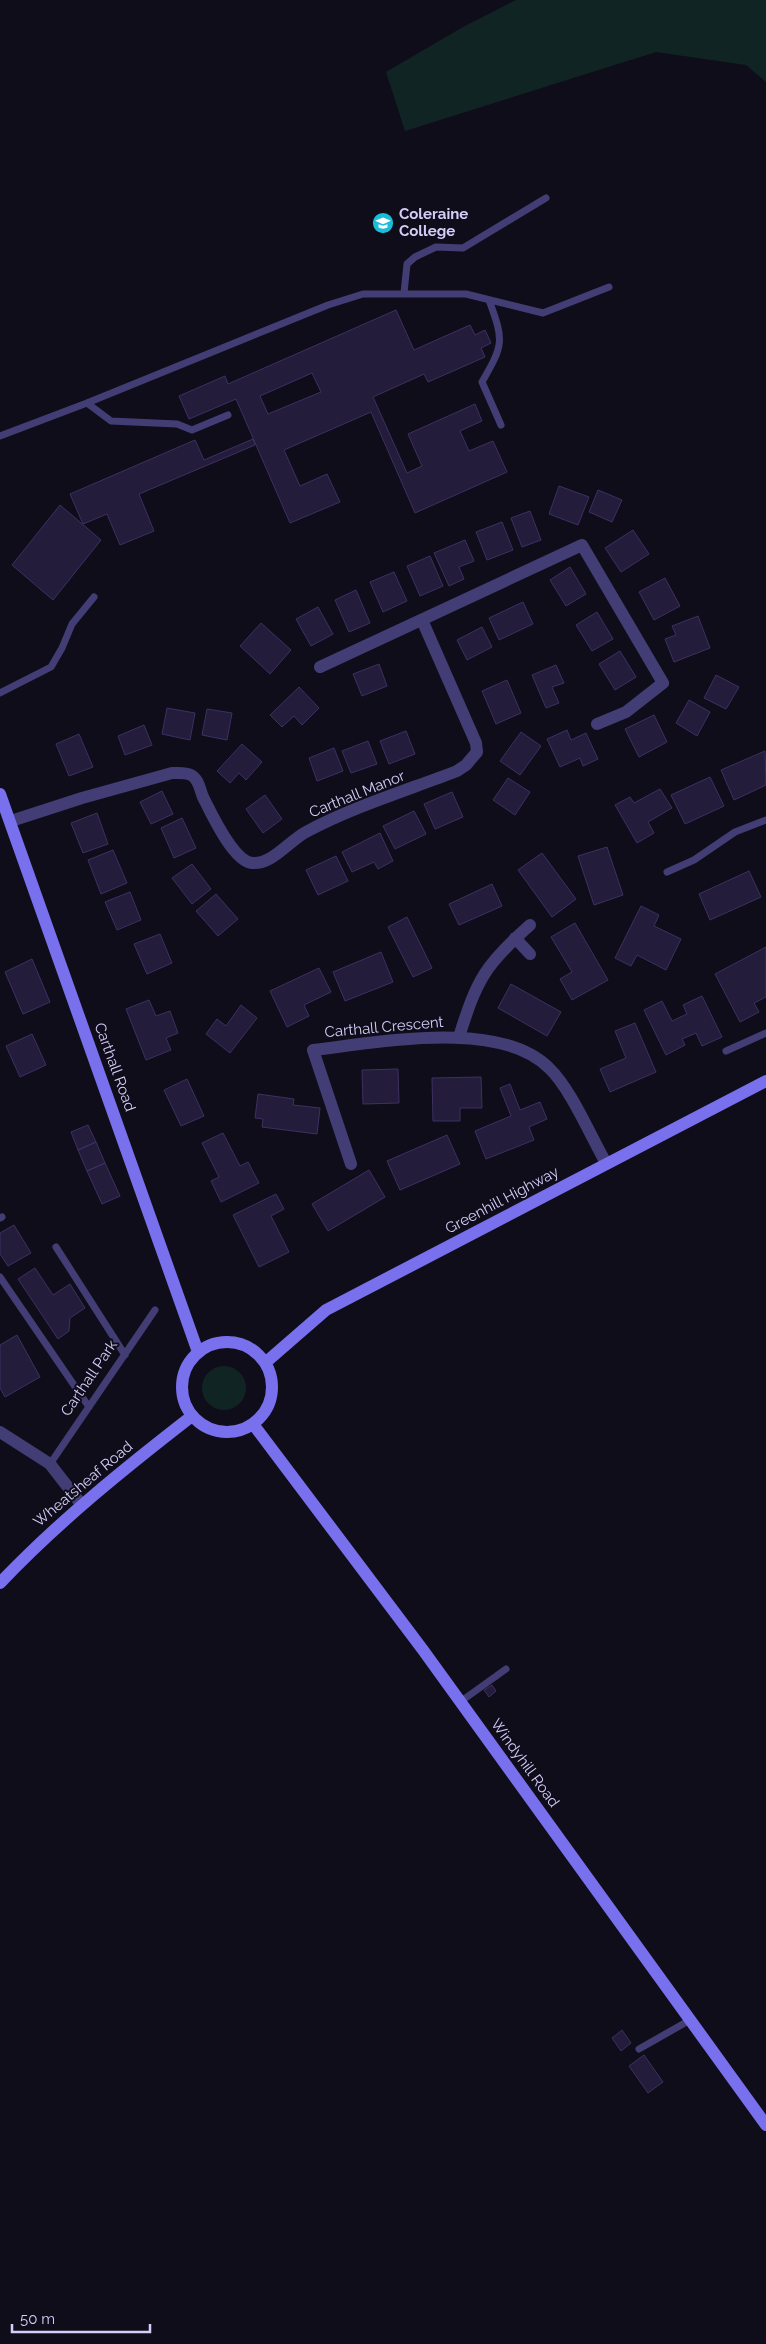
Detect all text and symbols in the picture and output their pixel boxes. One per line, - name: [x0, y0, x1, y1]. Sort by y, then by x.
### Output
- place label: Coleraine College: [399, 205, 468, 240]
- school or university icon: Coleraine College: [371, 211, 395, 235]
- street label: Carthall Manor: [307, 766, 408, 821]
- street label: Carthall Crescent: [324, 1013, 444, 1041]
- street label: Carthall Road: [91, 1020, 139, 1114]
- street label: Greenhill Highway: [442, 1162, 562, 1238]
- street label: Carthall Park: [57, 1337, 121, 1419]
- street label: Wheatsheaf Road: [30, 1437, 136, 1531]
- street label: Windyhill Road: [487, 1715, 563, 1811]
- scale bar: [12, 2302, 150, 2334]
- text: 50 m: [20, 2310, 55, 2328]

